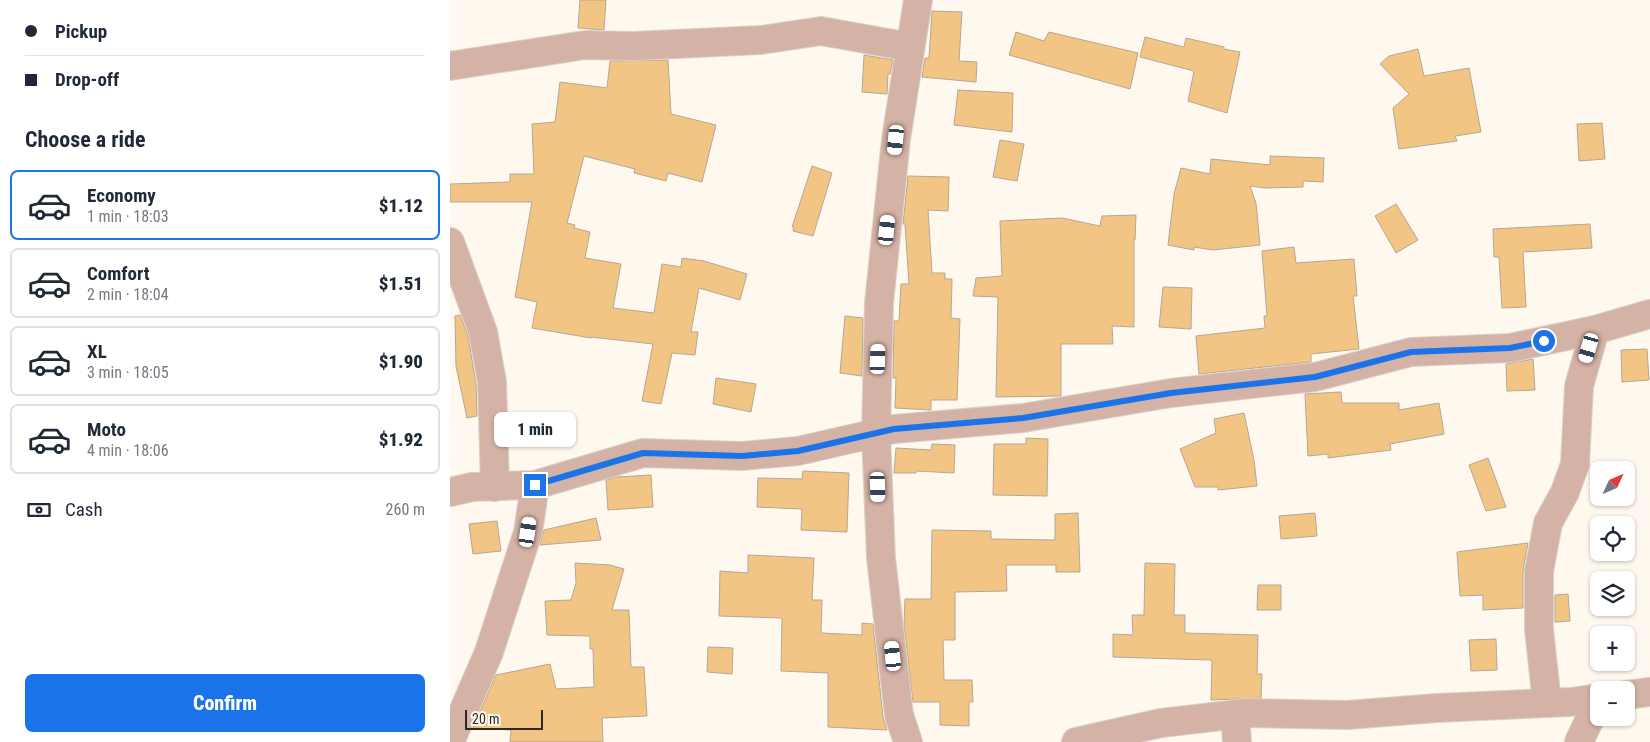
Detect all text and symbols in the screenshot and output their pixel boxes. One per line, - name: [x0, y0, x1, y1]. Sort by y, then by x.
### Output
- text: Pickup: [55, 20, 107, 43]
- text: Drop-off: [55, 68, 119, 91]
- car: [886, 124, 905, 156]
- text: Choose a ride: [25, 127, 146, 152]
- icon: car: [27, 183, 72, 228]
- text: Economy: [87, 184, 156, 207]
- text: $1.12: [379, 194, 423, 217]
- text: 1 min · 18:03: [87, 207, 169, 226]
- car: [877, 214, 896, 246]
- icon: car: [27, 261, 72, 306]
- text: Comfort: [87, 262, 150, 285]
- text: $1.51: [379, 272, 423, 295]
- text: 2 min · 18:04: [87, 285, 169, 304]
- route start: [1533, 330, 1555, 352]
- car: [1577, 332, 1600, 364]
- icon: car: [27, 339, 72, 384]
- text: XL: [87, 340, 107, 363]
- car: [869, 344, 886, 374]
- text: $1.90: [379, 350, 423, 373]
- text: 3 min · 18:05: [87, 363, 169, 382]
- callout: 1 min: [494, 412, 576, 448]
- icon: car: [27, 417, 72, 462]
- text: Moto: [87, 418, 126, 441]
- text: 1 min: [517, 420, 553, 439]
- text: $1.92: [379, 428, 423, 451]
- text: 4 min · 18:06: [87, 441, 169, 460]
- north arrow: [1590, 461, 1635, 506]
- map controls: [1590, 461, 1635, 726]
- car: [869, 472, 886, 502]
- route end: [524, 474, 546, 496]
- icon: cash: [25, 496, 53, 524]
- text: Cash: [65, 498, 103, 521]
- text: 260 m: [386, 500, 425, 519]
- car: [518, 516, 537, 548]
- button: locate: [1590, 516, 1635, 561]
- button: layers: [1590, 571, 1635, 616]
- button: +: [1590, 626, 1635, 671]
- car: [883, 640, 902, 672]
- button: Confirm: [25, 674, 425, 732]
- button: −: [1590, 681, 1635, 726]
- scale bar: [465, 707, 542, 730]
- text: 20 m: [472, 711, 500, 727]

